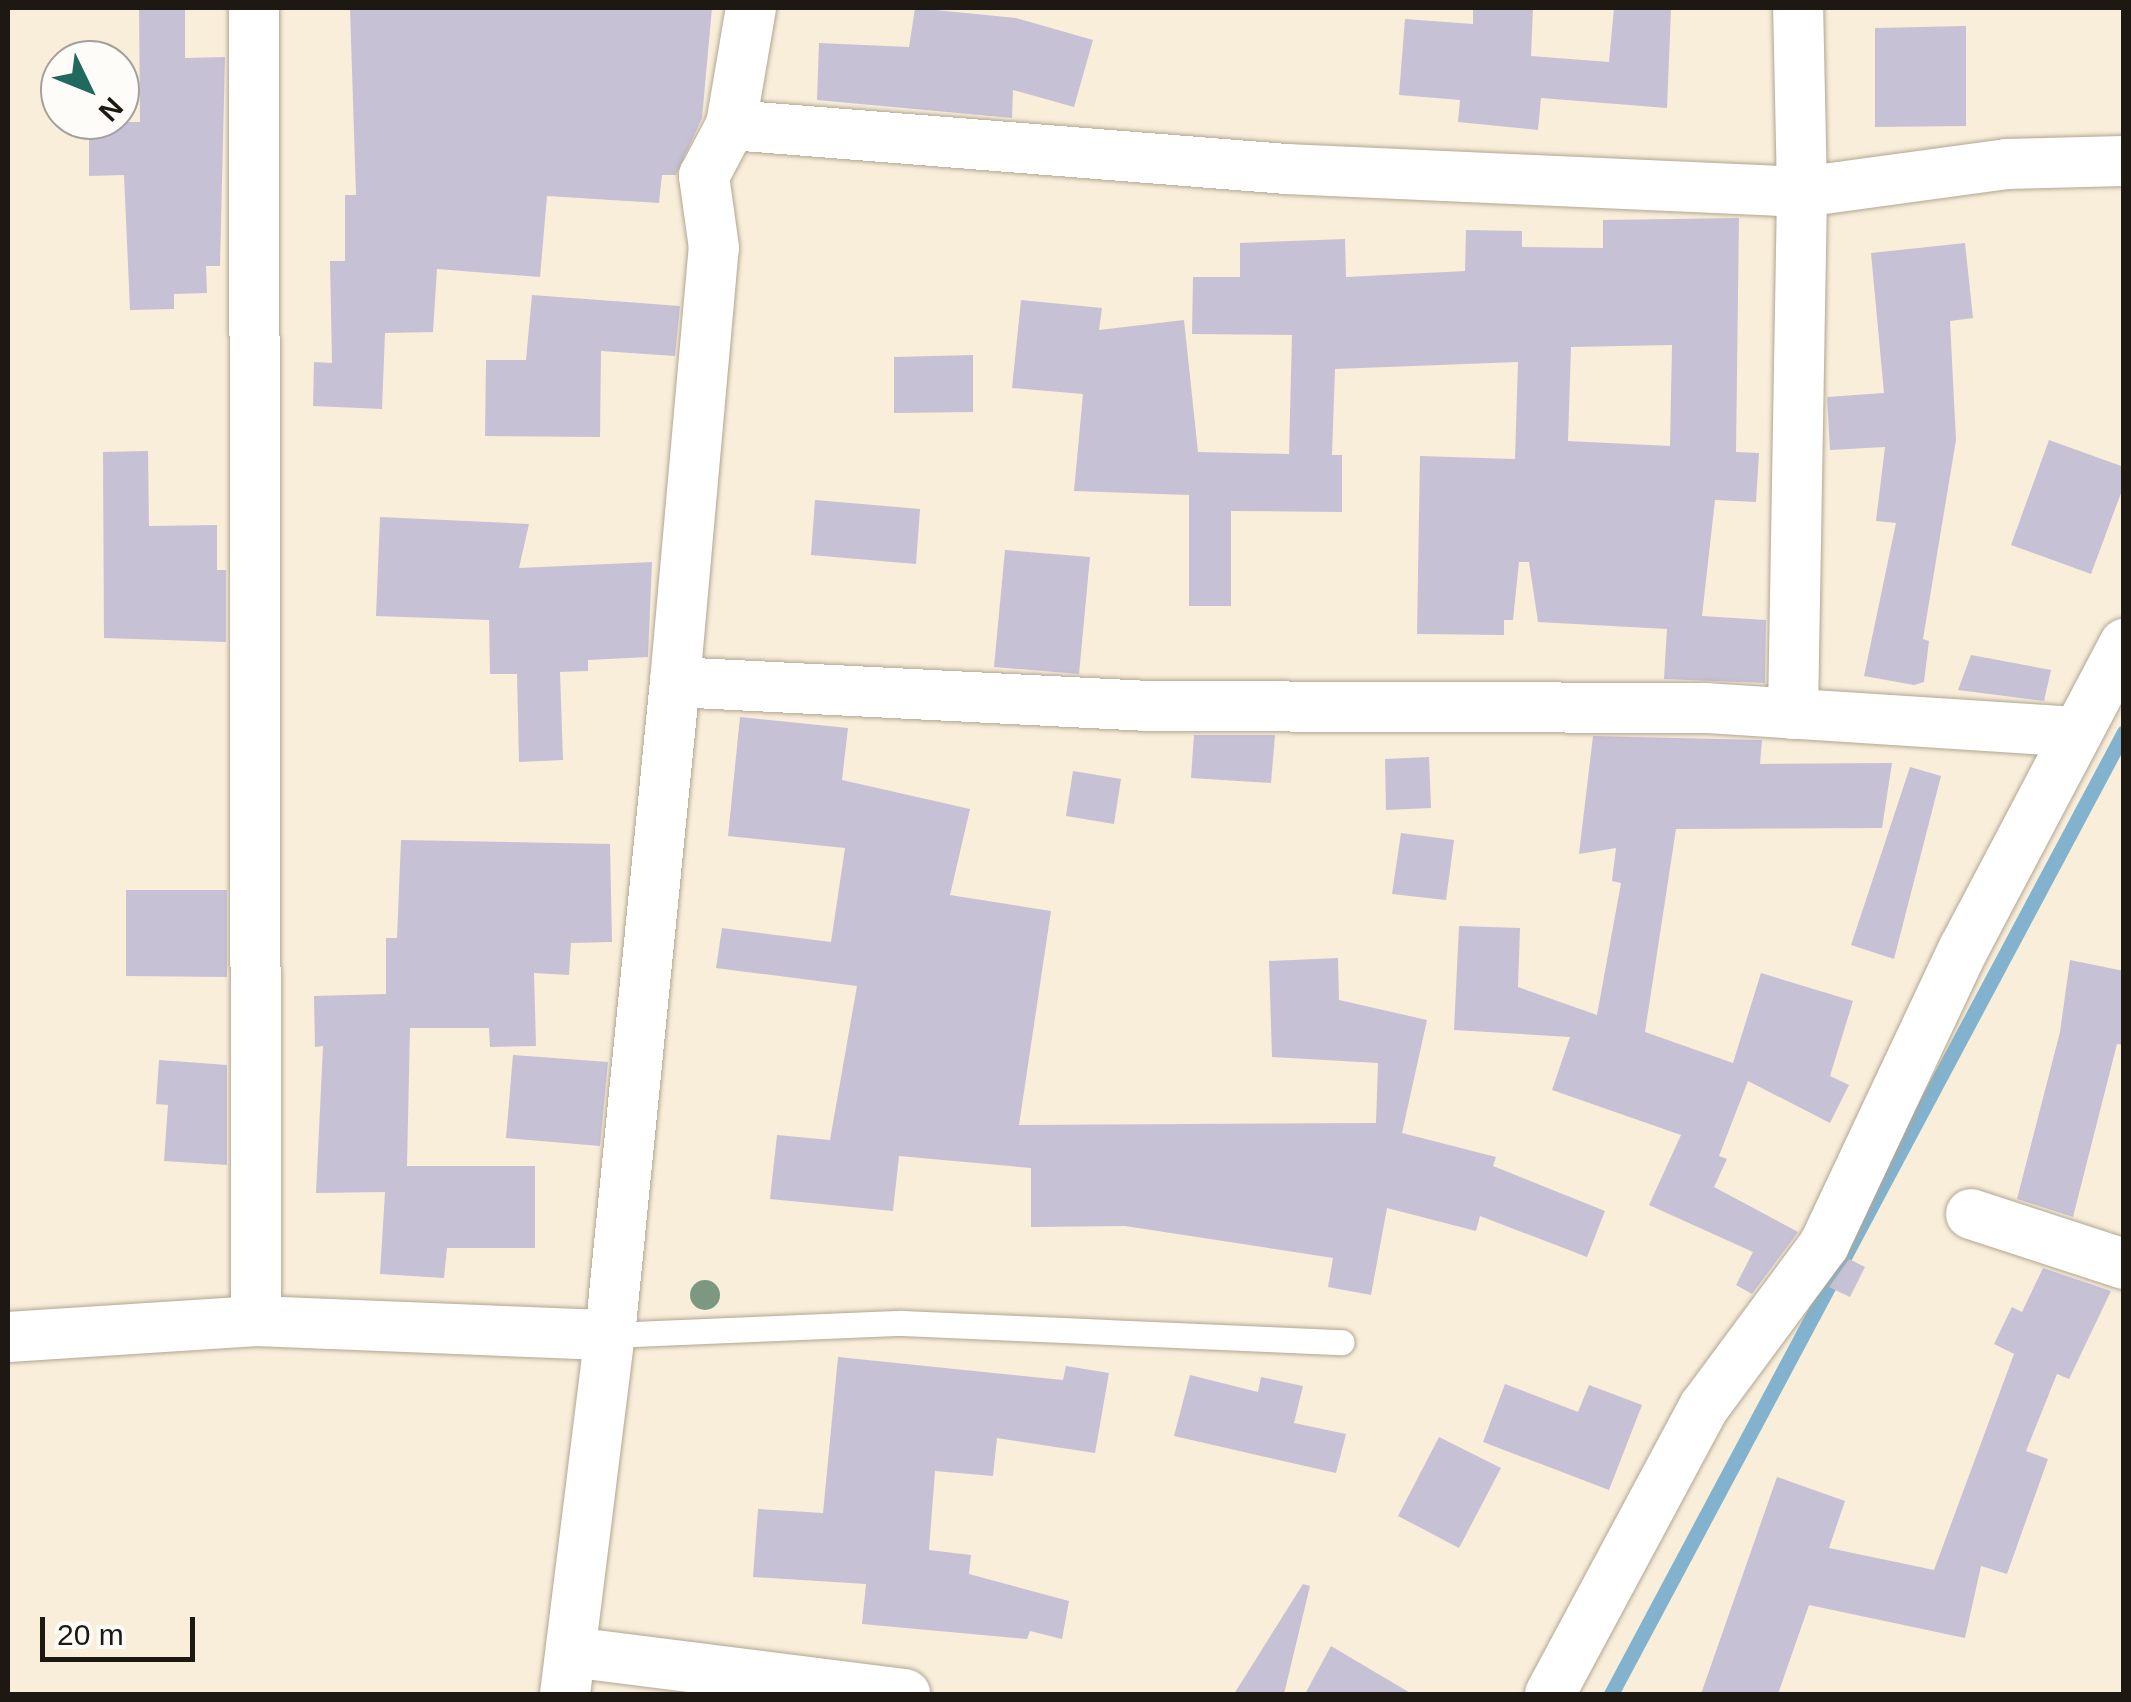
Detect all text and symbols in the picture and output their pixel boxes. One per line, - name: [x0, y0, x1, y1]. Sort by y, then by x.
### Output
- north arrow: [40, 40, 140, 140]
- text: N: [93, 91, 129, 127]
- scale bar: [45, 1597, 200, 1659]
- text: 20 m: [57, 1618, 124, 1651]

